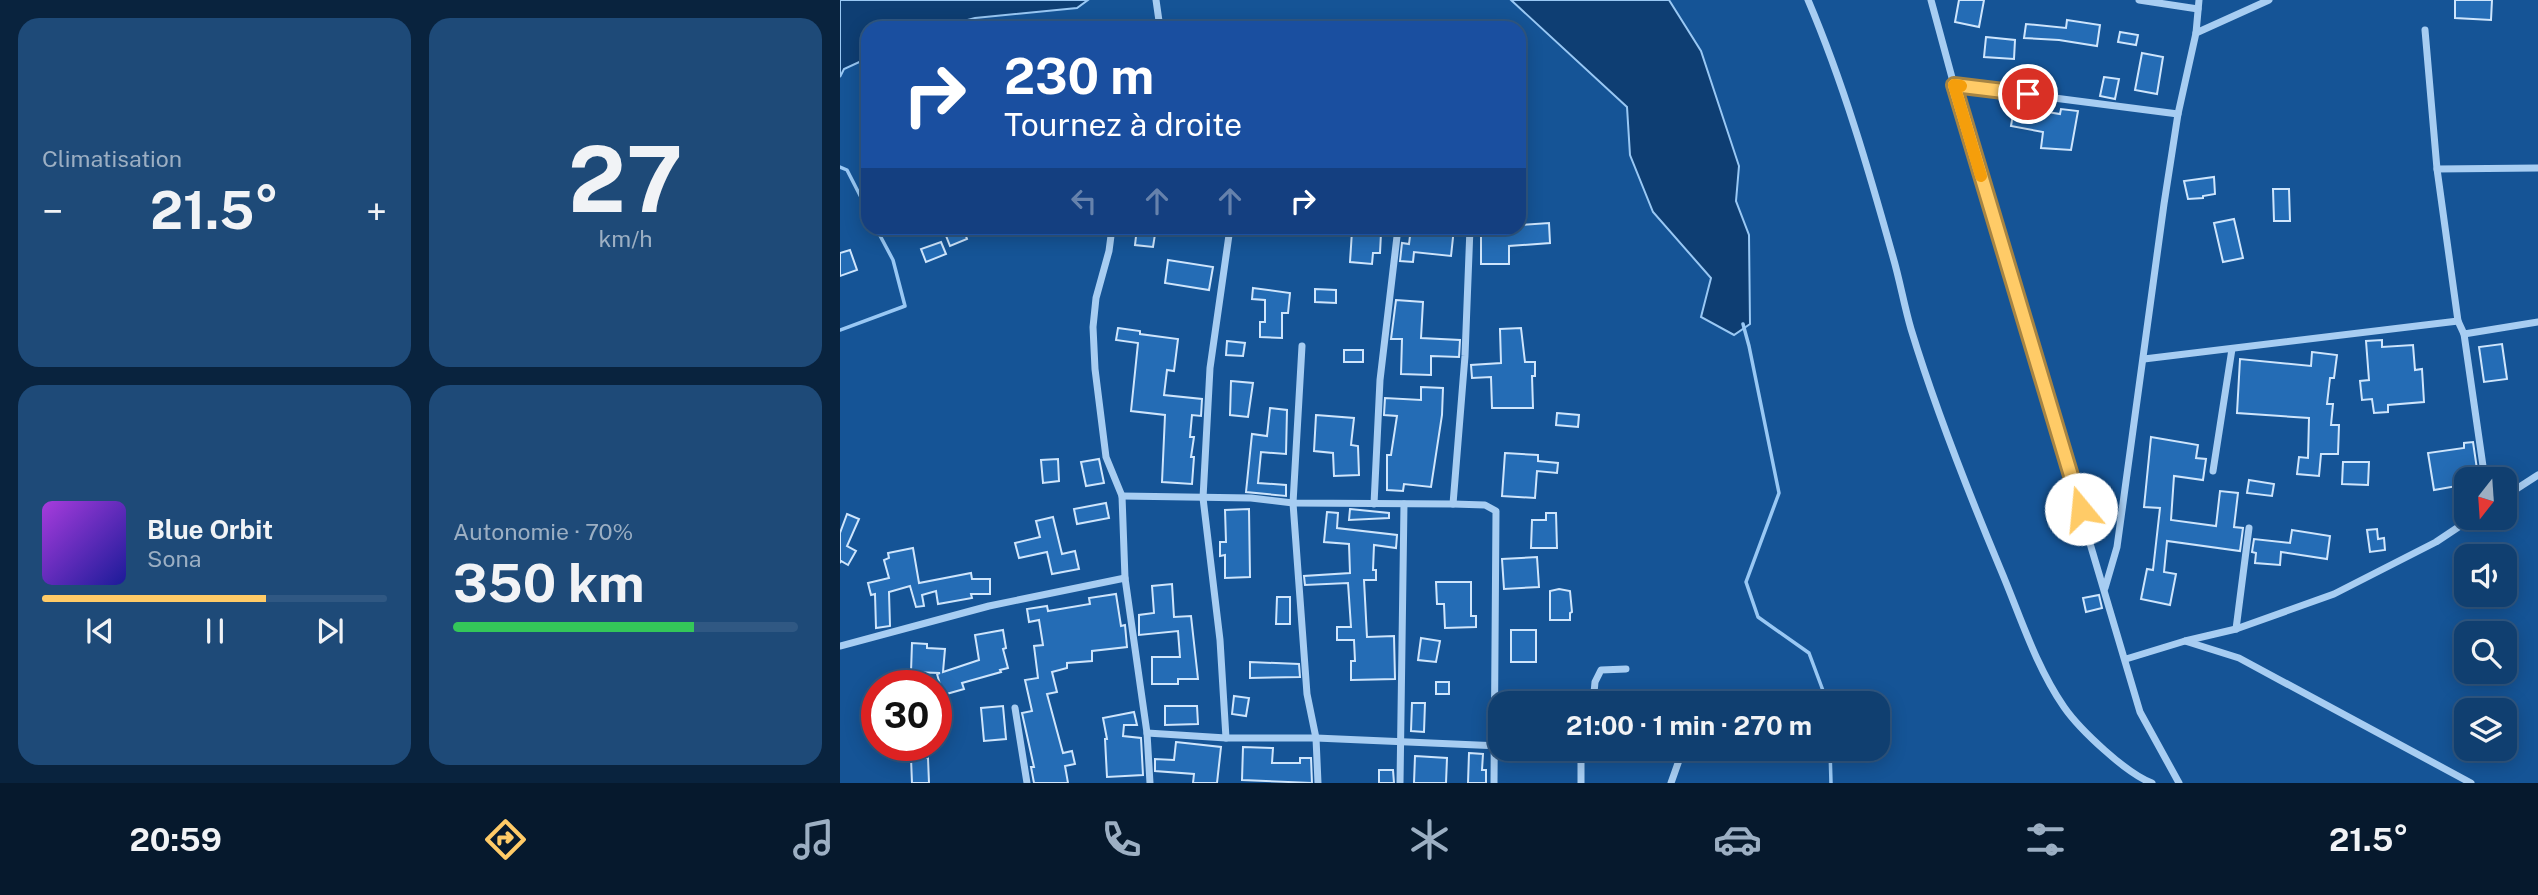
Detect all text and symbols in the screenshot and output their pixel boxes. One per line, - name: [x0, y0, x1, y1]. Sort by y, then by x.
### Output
- text: 230 m: [1004, 47, 1154, 105]
- icon: right: [889, 49, 980, 140]
- pin: [1998, 64, 2058, 124]
- icon: arrive: [2009, 75, 2047, 113]
- text: Tournez à droite: [1004, 106, 1242, 143]
- text: 27: [568, 126, 683, 232]
- text: Climatisation: [42, 145, 182, 172]
- text: 21.5°: [150, 180, 279, 241]
- icon: left: [1065, 182, 1103, 220]
- icon: ahead: [1138, 182, 1176, 220]
- icon: ahead: [1211, 182, 1249, 220]
- icon: right: [1284, 182, 1322, 220]
- text: −: [42, 189, 63, 234]
- text: +: [366, 189, 387, 234]
- text: km/h: [598, 225, 653, 252]
- north arrow: [2454, 467, 2516, 530]
- map controls: [2454, 467, 2517, 761]
- position arrow: [2044, 472, 2118, 546]
- text: Blue Orbit: [147, 514, 273, 545]
- text: Autonomie · 70%: [453, 518, 633, 545]
- button: sound: [2454, 544, 2517, 607]
- text: Sona: [147, 545, 201, 572]
- text: 350 km: [453, 553, 645, 614]
- icon: previous: [81, 612, 119, 650]
- icon: pause: [196, 612, 234, 650]
- icon: next: [311, 612, 349, 650]
- button: search: [2454, 621, 2517, 684]
- speed limit sign: 30: [861, 670, 952, 761]
- button: layers: [2454, 698, 2517, 761]
- text: 21:00 · 1 min · 270 m: [1566, 710, 1812, 741]
- icon: directions: [481, 815, 530, 864]
- icon: music: [789, 815, 838, 864]
- icon: phone: [1097, 815, 1146, 864]
- icon: climate: [1405, 815, 1454, 864]
- icon: car: [1713, 815, 1762, 864]
- icon: filters: [2021, 815, 2070, 864]
- text: 20:59: [130, 821, 222, 858]
- text: 21.5°: [2329, 821, 2408, 858]

